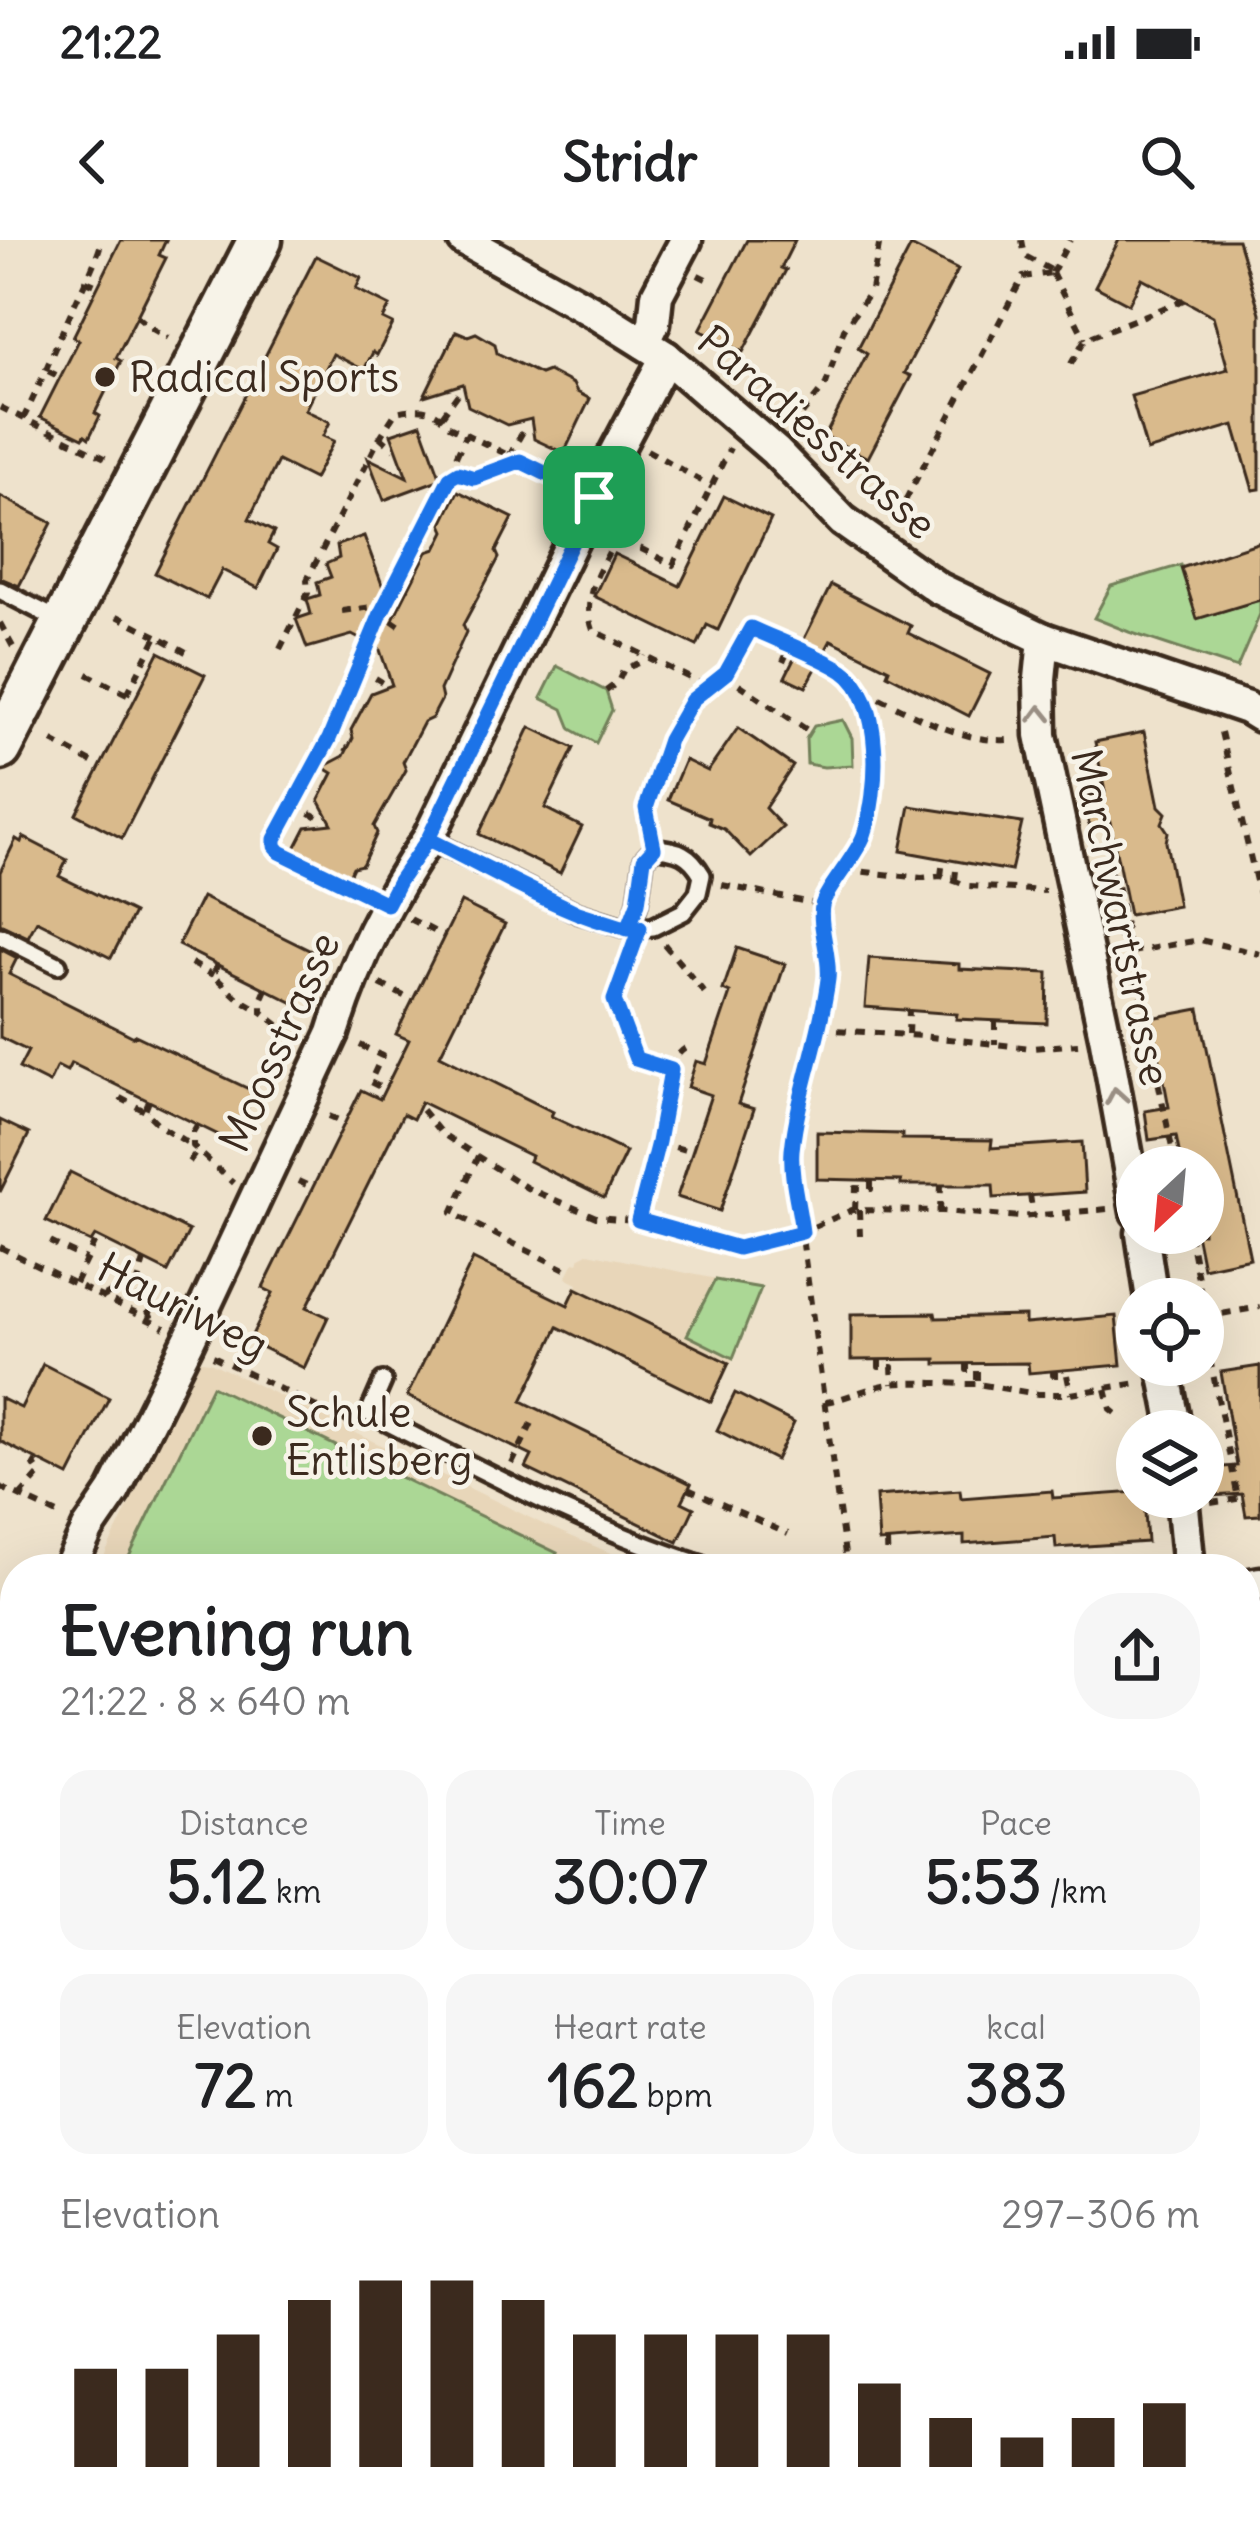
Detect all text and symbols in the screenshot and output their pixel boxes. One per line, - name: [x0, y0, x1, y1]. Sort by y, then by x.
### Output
- text: 21:22: [60, 14, 162, 70]
- text: Stridr: [562, 128, 698, 196]
- icon: back: [60, 129, 126, 195]
- icon: search: [1134, 129, 1200, 195]
- street label: Paradiesstrasse: [687, 314, 947, 550]
- place label: Radical Sports: [129, 351, 399, 403]
- marker: Radical Sports: [92, 364, 118, 390]
- pin: [543, 446, 645, 548]
- icon: arrive: [561, 464, 627, 530]
- one-way arrow: [1028, 704, 1054, 723]
- street label: Marchwartstrasse: [1060, 744, 1182, 1090]
- street label: Moosstrasse: [207, 924, 351, 1160]
- one-way arrow: [1104, 1087, 1130, 1107]
- north arrow: [1116, 1146, 1224, 1254]
- map controls: [1116, 1146, 1224, 1518]
- street label: Hauriweg: [89, 1241, 277, 1371]
- button: locate: [1116, 1278, 1224, 1386]
- place label: Schule Entlisberg: [286, 1386, 472, 1486]
- button: layers: [1116, 1410, 1224, 1518]
- marker: Schule Entlisberg: [249, 1423, 275, 1449]
- text: Evening run: [60, 1590, 413, 1673]
- button: share: [1074, 1593, 1200, 1719]
- text: 21:22 · 8 × 640 m: [60, 1677, 351, 1726]
- text: Distance: [180, 1802, 308, 1844]
- text: Time: [594, 1802, 666, 1844]
- text: Pace: [980, 1802, 1052, 1844]
- text: 5.12: [167, 1844, 268, 1919]
- text: 30:07: [552, 1844, 708, 1919]
- text: 5:53: [925, 1844, 1042, 1919]
- text: km: [268, 1870, 321, 1912]
- text: /km: [1042, 1870, 1107, 1912]
- text: Elevation: [176, 2006, 312, 2048]
- text: Heart rate: [553, 2006, 707, 2048]
- text: kcal: [986, 2006, 1046, 2048]
- text: 72: [194, 2048, 257, 2123]
- text: 162: [547, 2048, 639, 2123]
- text: 383: [965, 2048, 1067, 2123]
- text: m: [257, 2074, 294, 2116]
- text: bpm: [639, 2074, 713, 2116]
- text: Elevation: [60, 2190, 220, 2239]
- text: 297–306 m: [1001, 2190, 1200, 2239]

